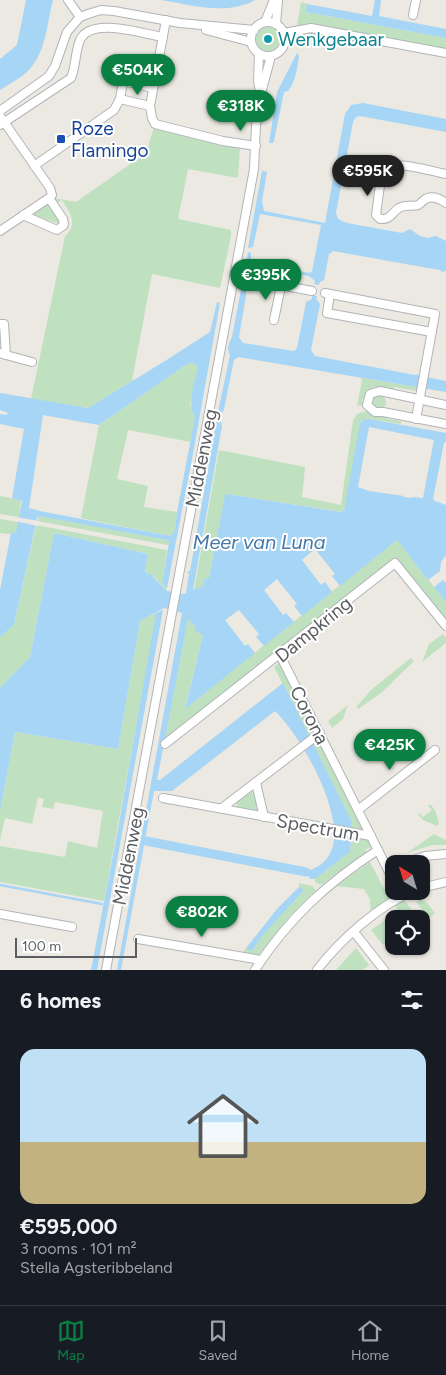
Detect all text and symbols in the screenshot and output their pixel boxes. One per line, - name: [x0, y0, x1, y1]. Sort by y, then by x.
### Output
- place label: Wenkgebaar: [278, 28, 384, 51]
- marker: Wenkgebaar: [262, 33, 274, 45]
- pin: €504K: [103, 54, 173, 96]
- text: €504K: [112, 60, 164, 79]
- pin: €318K: [206, 90, 276, 132]
- text: €318K: [217, 96, 265, 115]
- place label: Roze Flamingo: [71, 117, 149, 162]
- marker: Roze Flamingo: [55, 133, 67, 145]
- pin: €595K: [333, 154, 403, 197]
- text: €595K: [343, 161, 393, 180]
- pin: €395K: [231, 258, 301, 301]
- text: €395K: [241, 265, 291, 284]
- street label: Middenweg: [181, 407, 222, 509]
- water label: Meer van Luna: [192, 530, 326, 554]
- street label: Dampkring: [270, 592, 356, 667]
- street label: Corona: [285, 682, 334, 748]
- pin: €425K: [355, 728, 425, 771]
- text: €425K: [365, 735, 415, 754]
- street label: Middenweg: [108, 805, 149, 907]
- street label: Spectrum: [275, 809, 361, 846]
- north arrow: [385, 855, 430, 900]
- map controls: [385, 855, 430, 955]
- pin: €802K: [167, 896, 237, 938]
- text: €802K: [176, 902, 228, 921]
- button: locate: [385, 910, 430, 955]
- scale bar: [15, 935, 138, 958]
- text: 100 m: [22, 938, 61, 955]
- icon: filters: [398, 986, 426, 1014]
- text: 6 homes: [20, 988, 101, 1013]
- icon: home: [178, 1081, 268, 1171]
- text: €595,000: [20, 1214, 117, 1239]
- text: 3 rooms · 101 m²: [20, 1239, 136, 1258]
- text: Stella Agsteribbeland: [20, 1258, 173, 1277]
- tab: Map: [57, 1317, 85, 1364]
- tab: Saved: [199, 1317, 237, 1364]
- tab: Home: [351, 1317, 389, 1364]

